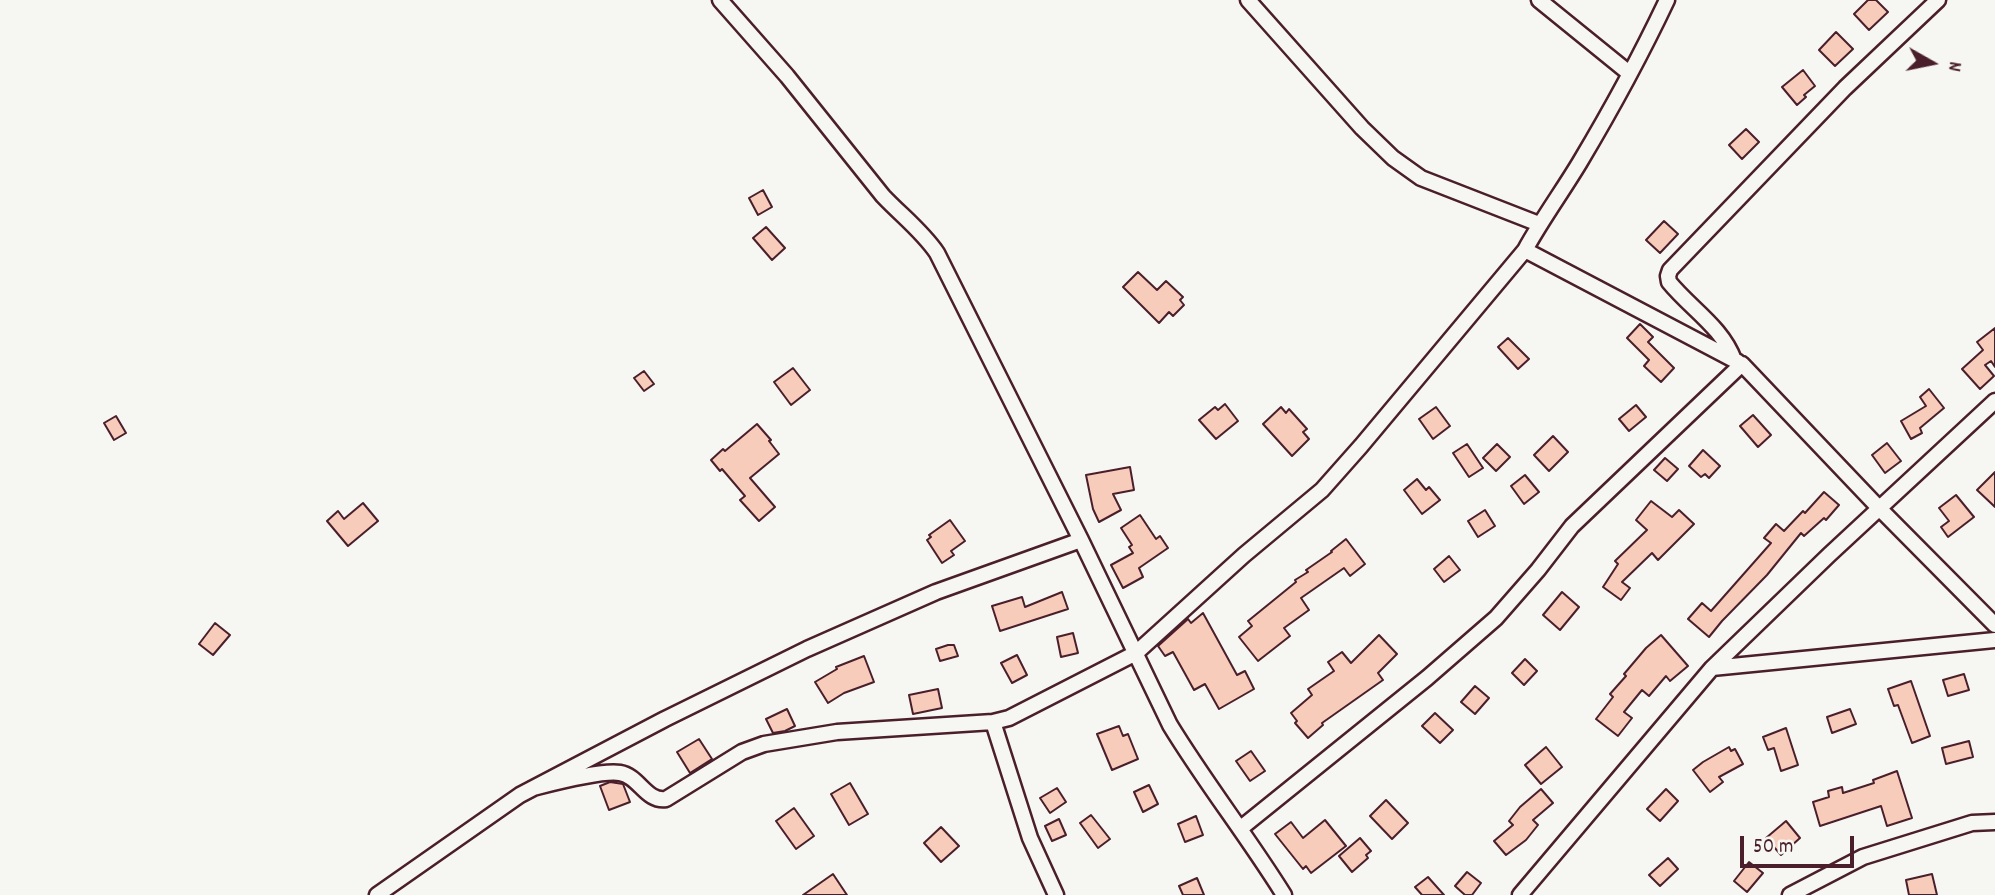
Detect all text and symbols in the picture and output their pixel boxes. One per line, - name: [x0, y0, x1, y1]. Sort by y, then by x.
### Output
- north arrow: [1897, 28, 1967, 98]
- text: N: [1939, 60, 1967, 73]
- scale bar: [1743, 822, 1857, 866]
- text: 50 m: [1753, 833, 1793, 863]

